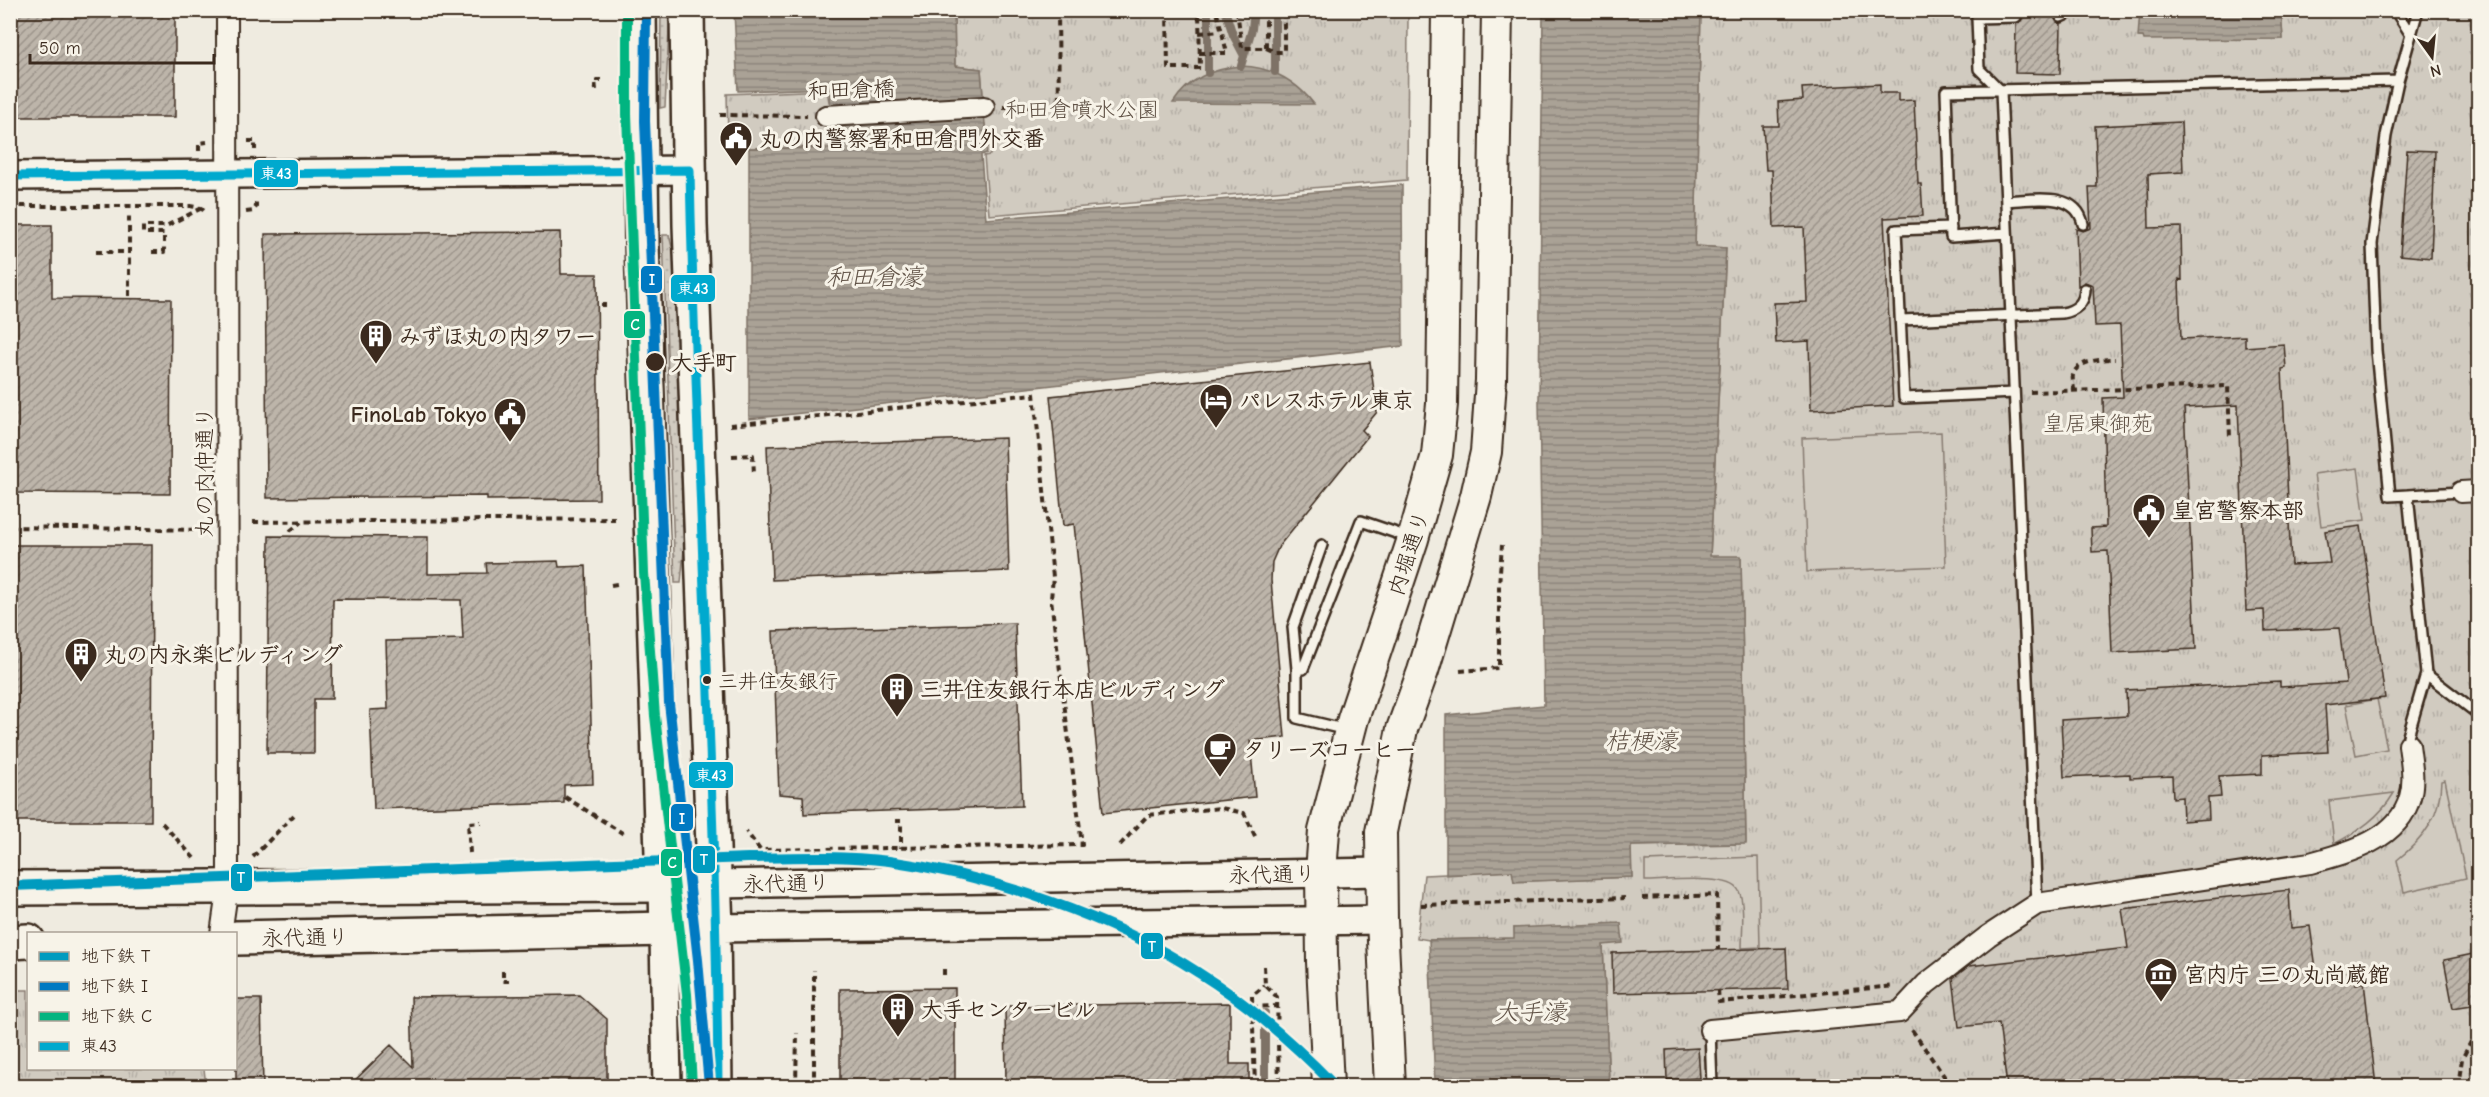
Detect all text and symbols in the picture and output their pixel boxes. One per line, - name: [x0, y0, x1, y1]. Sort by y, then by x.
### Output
- scale bar: [30, 27, 214, 65]
- north arrow: [2402, 27, 2462, 87]
- text: 50 m: [39, 38, 81, 59]
- text: N: [2428, 60, 2443, 81]
- street label: 和田倉橋: [807, 75, 895, 105]
- park label: 和田倉噴水公園: [1005, 97, 1159, 123]
- public building icon: 丸の内警察署和田倉門外交番: [718, 120, 754, 167]
- place label: 丸の内警察署和田倉門外交番: [759, 126, 1045, 152]
- line badge: 東43: [253, 159, 299, 188]
- text: 東43: [260, 165, 292, 183]
- water label: 和田倉濠: [826, 263, 925, 291]
- line badge: I: [640, 265, 663, 294]
- text: I: [649, 271, 655, 289]
- line badge: 東43: [670, 274, 716, 303]
- text: 東43: [677, 280, 709, 298]
- line badge: C: [623, 310, 646, 339]
- text: C: [630, 316, 640, 334]
- building icon: みずほ丸の内タワー: [358, 318, 394, 365]
- place label: みずほ丸の内タワー: [399, 324, 597, 350]
- place label: 大手町: [671, 350, 737, 376]
- marker: 大手町: [644, 351, 666, 373]
- hotel icon: パレスホテル東京: [1198, 382, 1234, 429]
- place label: パレスホテル東京: [1239, 388, 1414, 414]
- public building icon: FinoLab Tokyo: [492, 396, 528, 443]
- place label: FinoLab Tokyo: [351, 402, 487, 428]
- street label: 丸の内仲通り: [192, 406, 218, 538]
- park label: 皇居東御苑: [2043, 411, 2153, 437]
- public building icon: 皇宮警察本部: [2131, 492, 2167, 539]
- place label: 皇宮警察本部: [2172, 498, 2304, 524]
- street label: 内堀通り: [1383, 507, 1435, 599]
- building icon: 丸の内永楽ビルディング: [63, 636, 99, 683]
- place label: 丸の内永楽ビルディング: [104, 642, 343, 668]
- place label: 三井住友銀行: [718, 670, 838, 693]
- building icon: 三井住友銀行本店ビルディング: [879, 671, 915, 718]
- marker: 三井住友銀行: [701, 674, 713, 686]
- place label: 三井住友銀行本店ビルディング: [920, 677, 1225, 703]
- water label: 桔梗濠: [1605, 727, 1680, 755]
- cafe icon: タリーズコーヒー: [1202, 731, 1238, 778]
- place label: タリーズコーヒー: [1243, 737, 1416, 763]
- line badge: 東43: [688, 761, 734, 789]
- text: 東43: [695, 767, 727, 785]
- line badge: I: [670, 803, 694, 832]
- text: I: [679, 810, 685, 828]
- line badge: T: [692, 845, 716, 874]
- line badge: C: [660, 848, 683, 877]
- text: T: [700, 851, 709, 869]
- text: C: [667, 854, 677, 872]
- street label: 永代通り: [1228, 861, 1316, 889]
- line badge: T: [230, 863, 253, 892]
- text: T: [237, 869, 246, 887]
- street label: 永代通り: [742, 870, 830, 898]
- street label: 永代通り: [261, 924, 349, 952]
- legend: [27, 932, 237, 1070]
- line badge: T: [1140, 932, 1164, 960]
- text: T: [1148, 938, 1157, 956]
- text: 地下鉄 T: [81, 946, 151, 967]
- museum icon: 宮内庁 三の丸尚蔵館: [2143, 956, 2179, 1003]
- place label: 宮内庁 三の丸尚蔵館: [2184, 962, 2390, 988]
- text: 地下鉄 I: [81, 976, 148, 997]
- building icon: 大手センタービル: [880, 991, 916, 1038]
- place label: 大手センタービル: [921, 997, 1096, 1023]
- water label: 大手濠: [1494, 998, 1569, 1026]
- text: 地下鉄 C: [81, 1006, 152, 1027]
- text: 東43: [81, 1036, 117, 1057]

